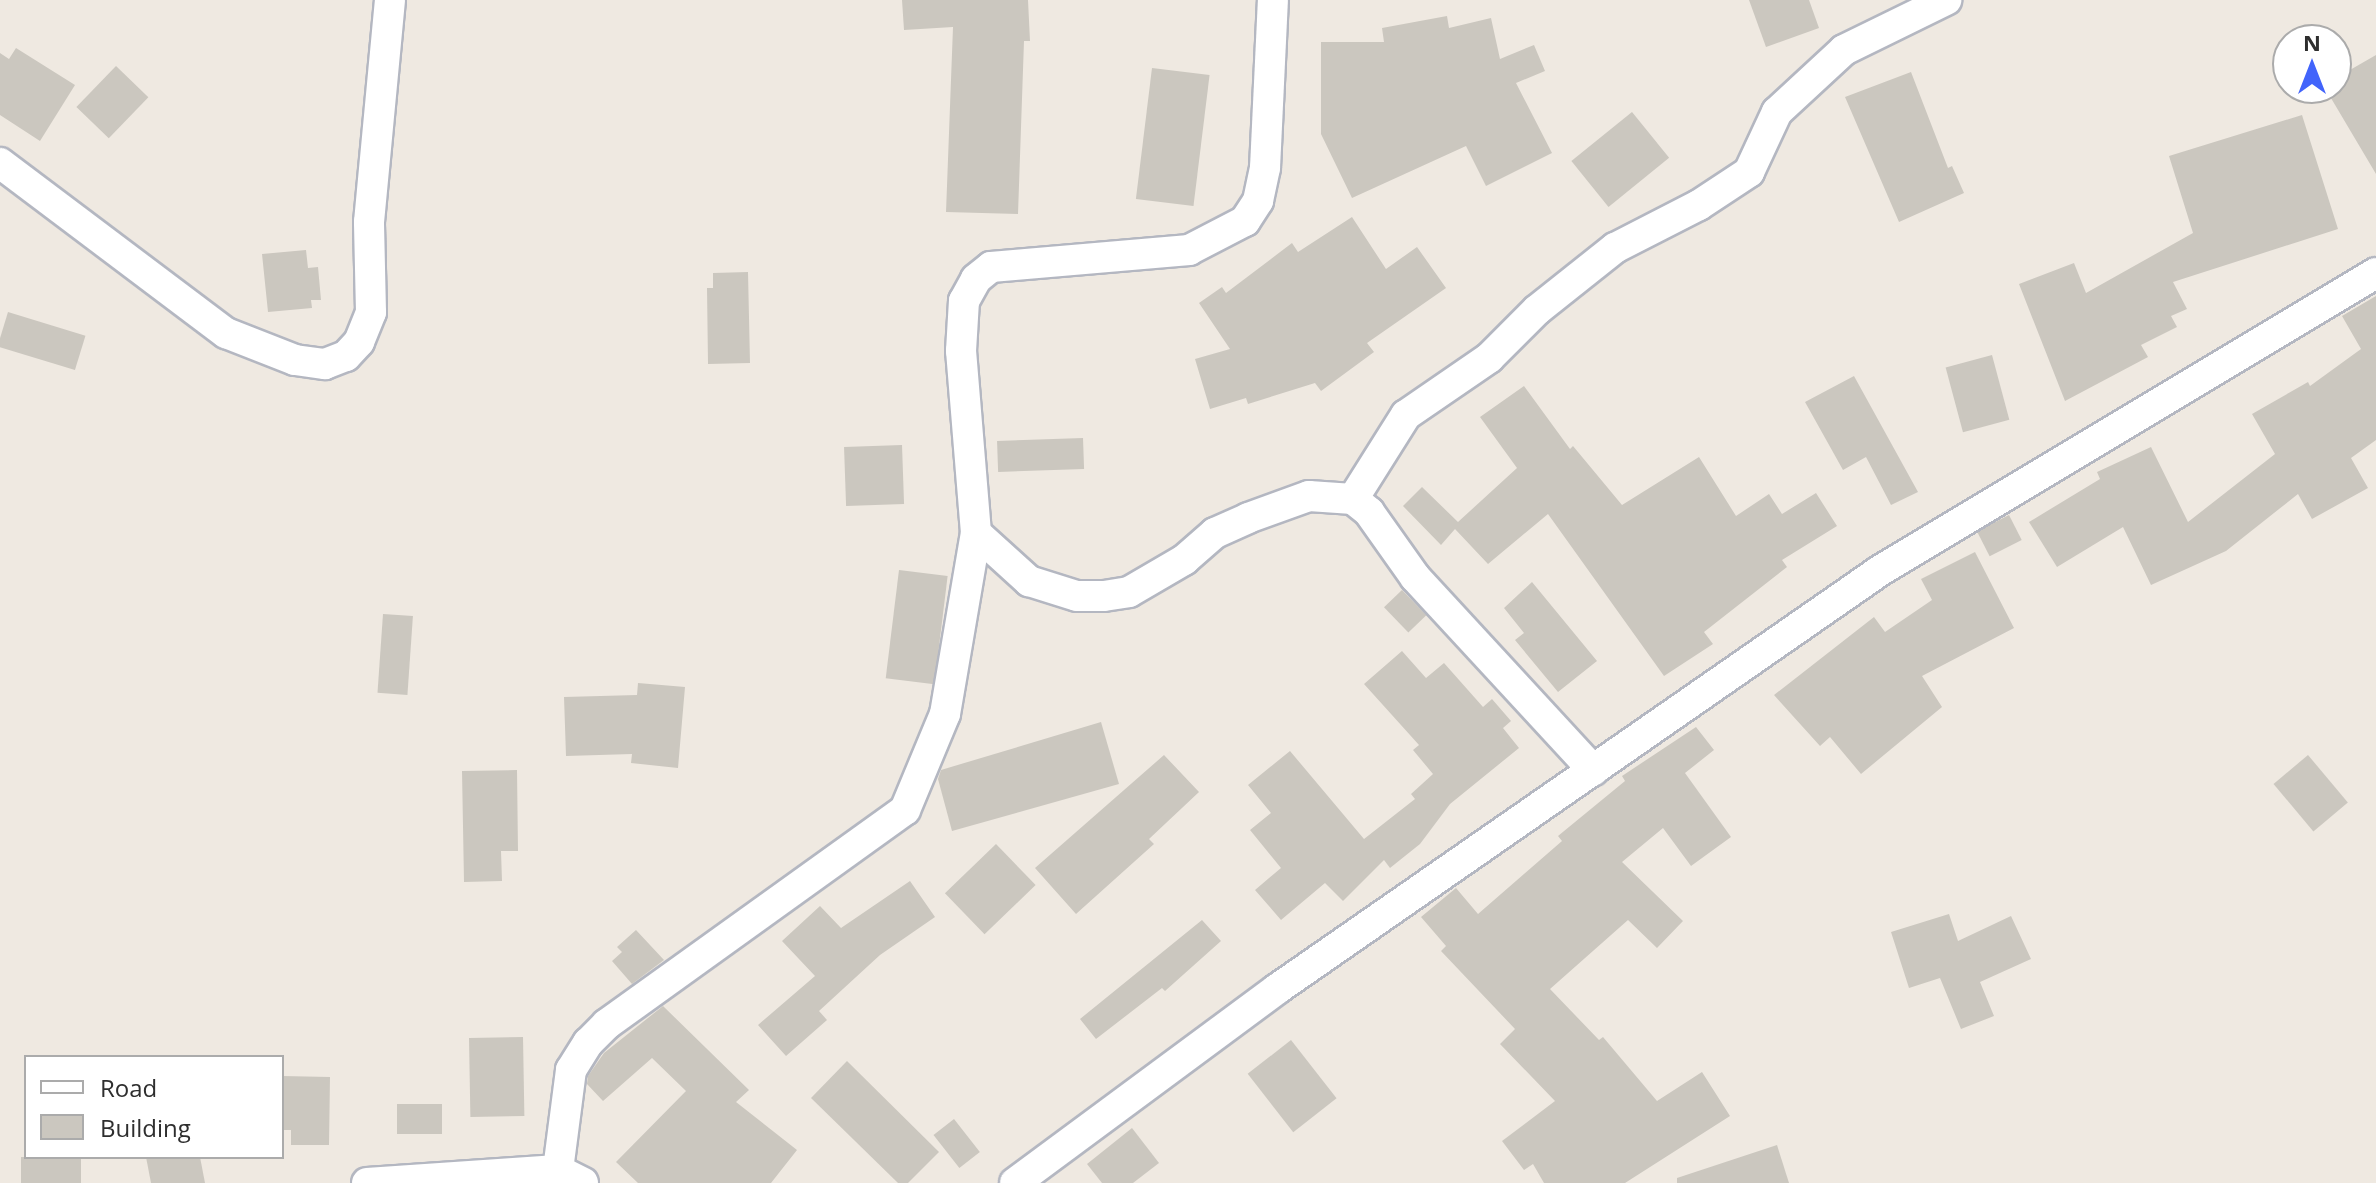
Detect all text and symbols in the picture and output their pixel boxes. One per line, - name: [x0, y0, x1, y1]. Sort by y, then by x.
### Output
- north arrow: [2272, 24, 2352, 104]
- text: N: [2303, 27, 2321, 57]
- legend: [24, 1055, 284, 1159]
- text: Road: [100, 1071, 157, 1104]
- text: Building: [100, 1111, 191, 1144]

